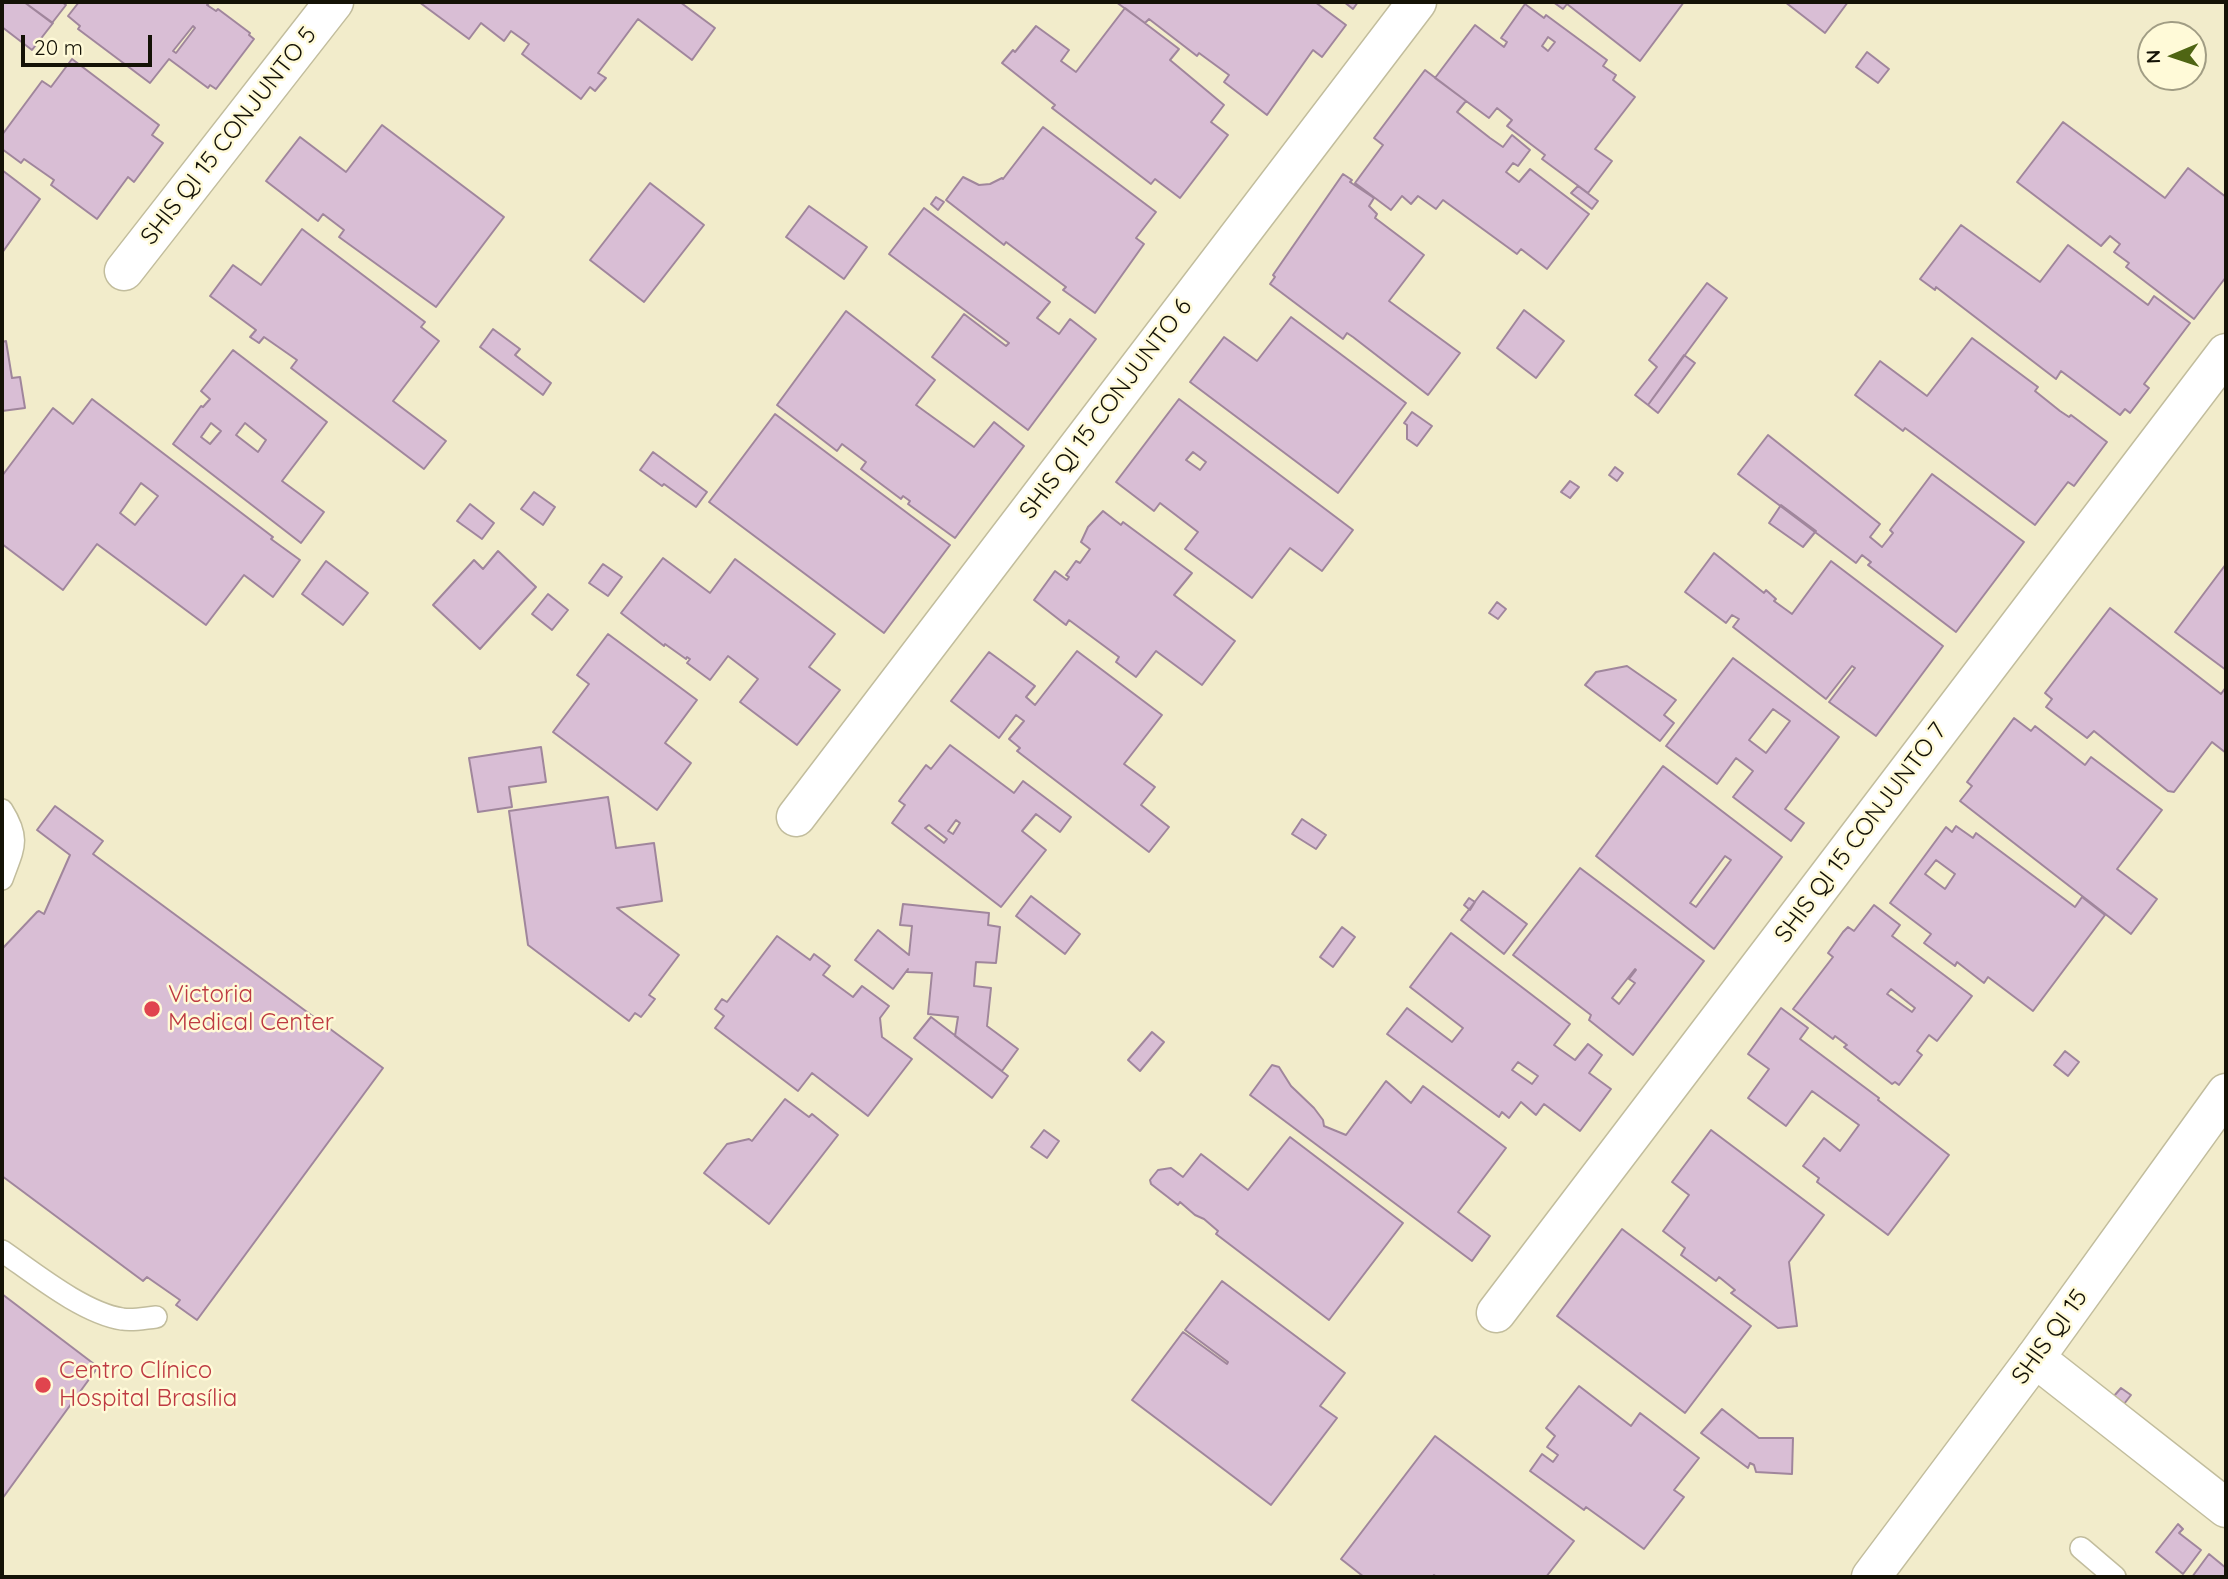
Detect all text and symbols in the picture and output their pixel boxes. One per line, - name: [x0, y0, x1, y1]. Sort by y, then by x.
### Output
- scale bar: [24, 21, 156, 65]
- street label: SHIS QI 15 CONJUNTO 5: [135, 21, 323, 251]
- north arrow: [2137, 21, 2207, 91]
- text: 20 m: [34, 34, 83, 60]
- text: N: [2141, 49, 2165, 64]
- street label: SHIS QI 15 CONJUNTO 6: [1014, 293, 1198, 525]
- street label: SHIS QI 15 CONJUNTO 7: [1769, 717, 1953, 949]
- place label: Victoria Medical Center: [168, 981, 334, 1037]
- marker: Victoria Medical Center: [142, 999, 162, 1019]
- street label: SHIS QI 15: [2006, 1284, 2094, 1390]
- place label: Centro Clínico Hospital Brasília: [59, 1357, 237, 1413]
- marker: Centro Clínico Hospital Brasília: [33, 1375, 53, 1395]

